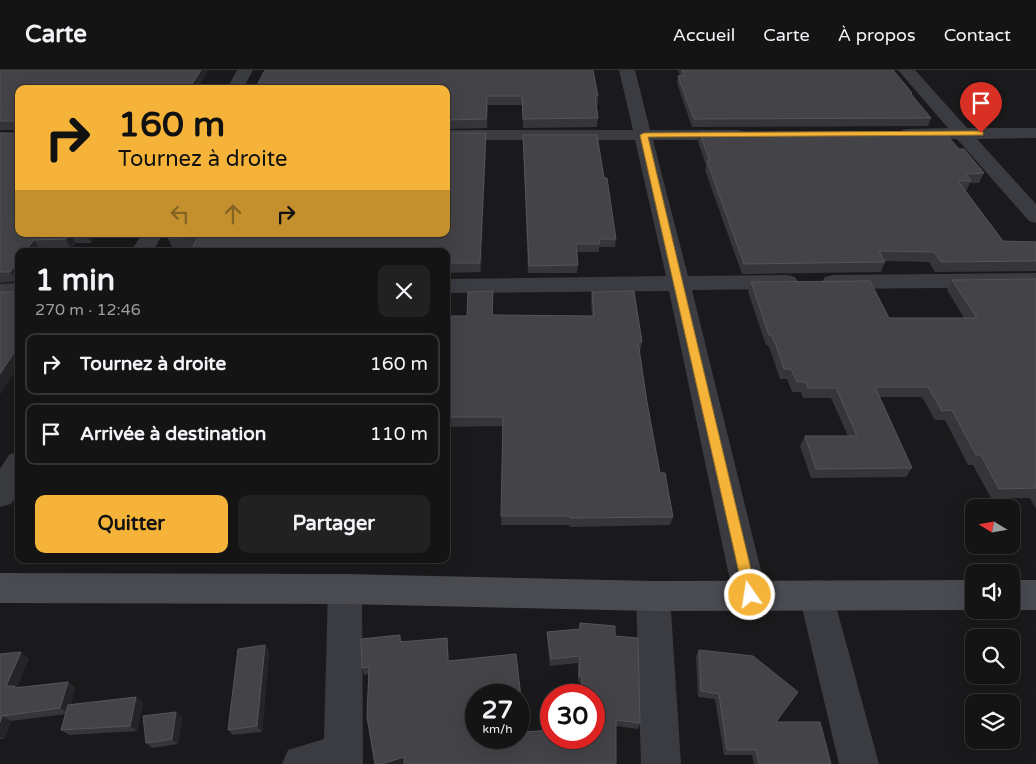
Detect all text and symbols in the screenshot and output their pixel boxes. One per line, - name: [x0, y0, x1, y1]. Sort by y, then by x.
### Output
- text: Carte: [25, 20, 87, 49]
- text: Accueil: [673, 24, 735, 46]
- text: Carte: [763, 24, 810, 46]
- text: À propos: [838, 24, 916, 46]
- text: Contact: [944, 24, 1011, 46]
- pin: [960, 82, 1002, 133]
- icon: arrive: [967, 89, 995, 117]
- text: 160 m: [118, 104, 225, 146]
- icon: right: [35, 105, 100, 170]
- text: Tournez à droite: [118, 146, 287, 172]
- icon: left: [166, 200, 194, 228]
- icon: ahead: [219, 200, 247, 228]
- icon: right: [272, 200, 300, 228]
- text: 1 min: [35, 262, 115, 299]
- button: close: [378, 265, 430, 317]
- text: 270 m · 12:46: [35, 300, 141, 320]
- icon: right: [37, 350, 65, 378]
- text: Tournez à droite: [80, 353, 226, 375]
- text: 160 m: [370, 353, 428, 375]
- icon: arrive: [37, 420, 65, 448]
- text: Arrivée à destination: [80, 423, 266, 445]
- text: 110 m: [370, 423, 428, 445]
- button: Quitter: [35, 495, 228, 553]
- button: Partager: [238, 495, 430, 553]
- north arrow: [965, 499, 1020, 554]
- map controls: [965, 499, 1020, 749]
- button: sound: [965, 564, 1020, 619]
- position arrow: [723, 568, 775, 620]
- button: search: [965, 629, 1020, 684]
- speed limit sign: 30: [540, 684, 605, 749]
- button: layers: [965, 694, 1020, 749]
- text: 27: [482, 695, 513, 725]
- text: km/h: [482, 722, 513, 736]

